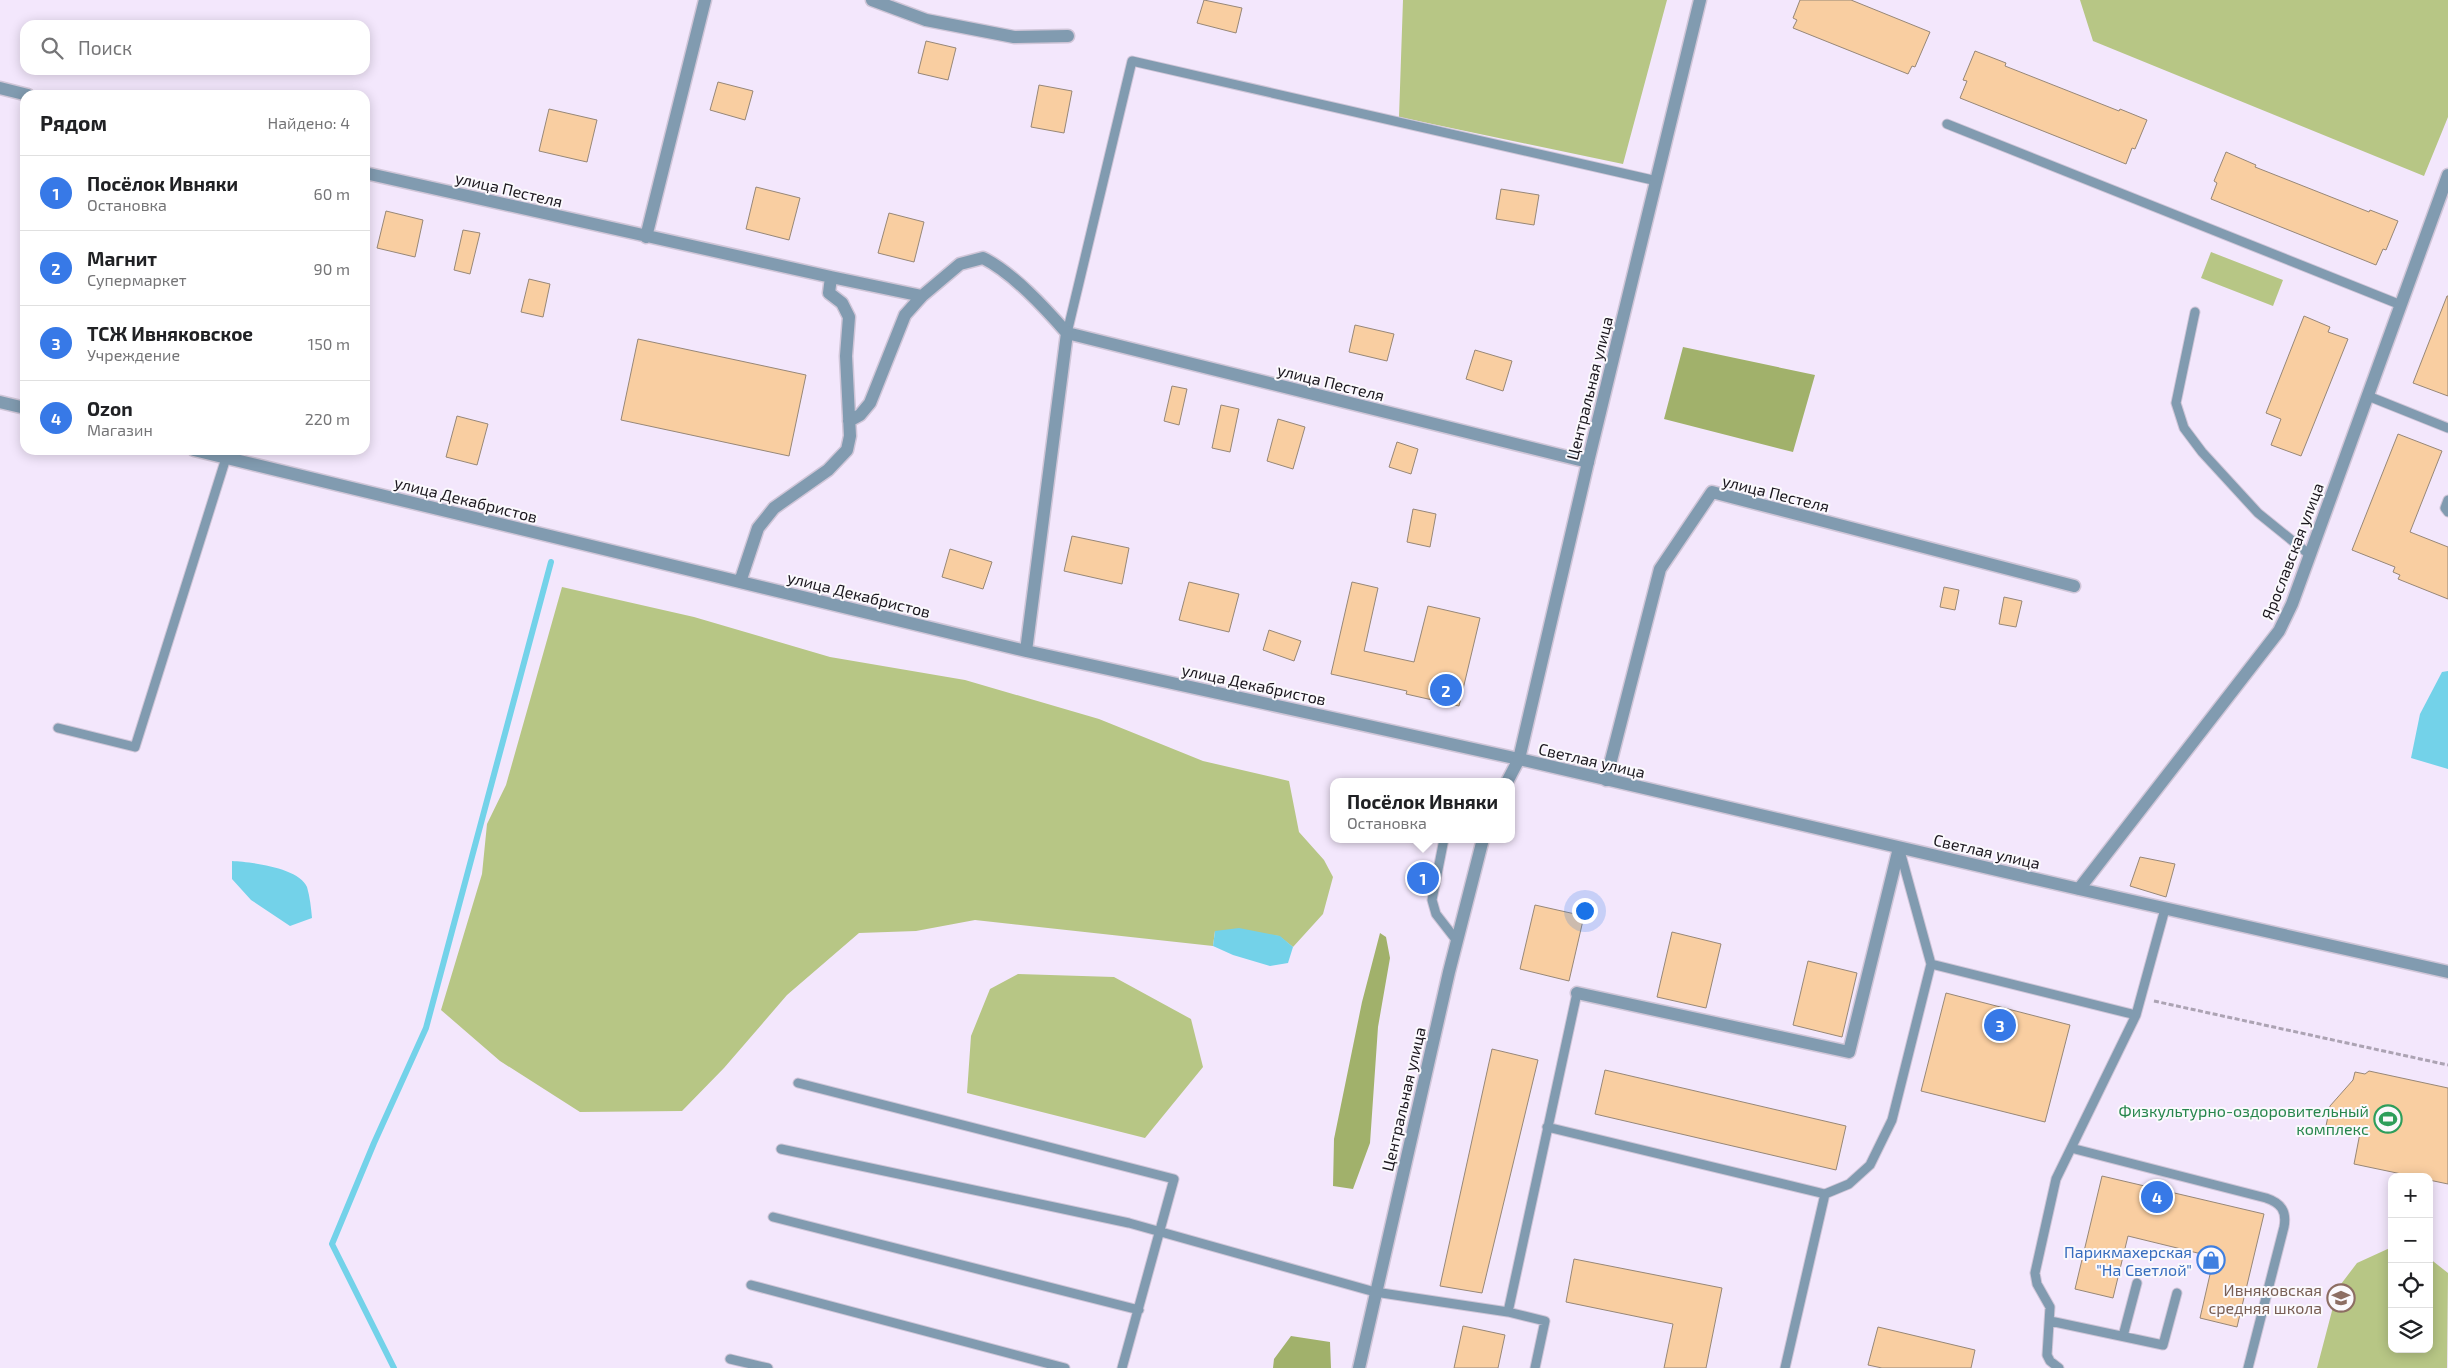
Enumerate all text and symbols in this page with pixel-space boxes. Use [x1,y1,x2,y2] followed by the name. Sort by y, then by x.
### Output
[20,20,370,75] search box
[38,34,66,62] icon: search
[78,36,132,59] text: Поиск
[40,110,107,135] text: Рядом
[267,113,350,132] text: Найдено: 4
[453,167,564,212] street label: улица Пестеля
[87,172,238,195] text: Посёлок Ивняки
[53,184,59,203] text: 1
[314,184,350,203] text: 60 m
[87,195,167,214] text: Остановка
[87,247,157,270] text: Магнит
[51,259,61,278] text: 2
[314,259,350,278] text: 90 m
[87,270,186,289] text: Супермаркет
[1562,314,1617,462] street label: Центральная улица
[87,322,253,345] text: ТСЖ Ивняковское
[51,334,61,353] text: 3
[308,334,350,353] text: 150 m
[87,345,180,364] text: Учреждение
[1275,360,1386,405] street label: улица Пестеля
[87,397,133,420] text: Ozon
[51,409,61,428] text: 4
[305,409,350,428] text: 220 m
[87,420,153,439] text: Магазин
[1720,471,1831,516] street label: улица Пестеля
[392,472,540,527] street label: улица Декабристов
[2257,480,2328,622] street label: Ярославская улица
[785,567,933,622] street label: улица Декабристов
[1180,659,1328,710] street label: улица Декабристов
[1430,671,1462,709] pin: 2
[1537,738,1647,782] street label: Светлая улица
[1330,778,1515,843] popup
[1347,790,1498,813] text: Посёлок Ивняки
[1347,813,1427,832] text: Остановка
[1932,829,2042,873] street label: Светлая улица
[1407,859,1439,897] pin: 1
[1572,898,1598,924] your location
[1984,1006,2016,1044] pin: 3
[1377,1025,1430,1173] street label: Центральная улица
[2119,1101,2369,1138] place label: Физкультурно-оздоровительный комплекс
[2373,1104,2403,1134] sports icon: Физкультурно-оздоровительный комплекс
[2388,1173,2433,1353] map controls
[2388,1173,2433,1218] button: +
[2141,1178,2173,1216] pin: 4
[2388,1218,2433,1263] button: −
[2064,1242,2192,1279] place label: Парикмахерская "На Светлой"
[2196,1245,2226,1275] shop icon: Парикмахерская "На Светлой"
[2388,1263,2433,1308] button: locate
[2208,1280,2322,1317] place label: Ивняковская средняя школа
[2326,1283,2356,1313] school or university icon: Ивняковская средняя школа
[2388,1308,2433,1353] button: layers

